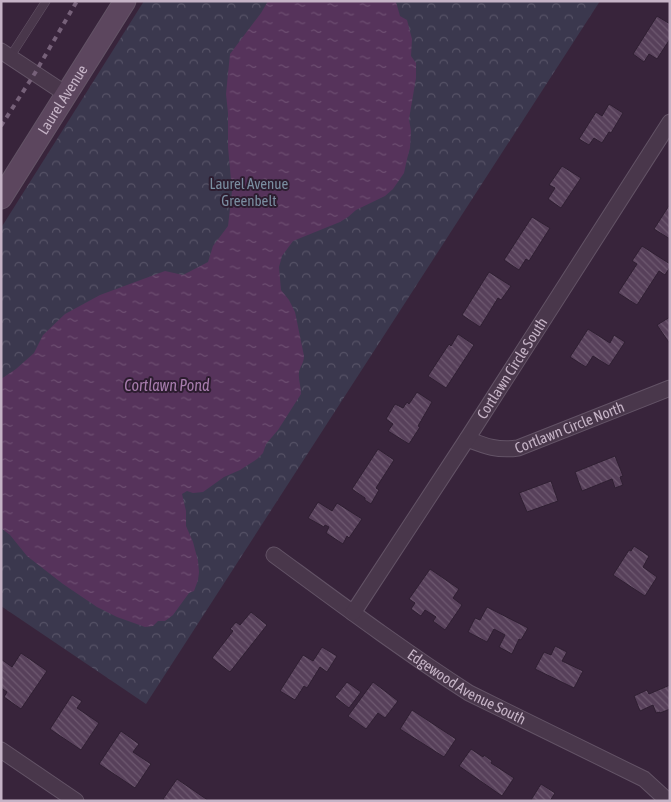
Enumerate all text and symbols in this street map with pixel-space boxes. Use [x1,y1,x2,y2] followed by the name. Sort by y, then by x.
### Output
[34,61,91,137] street label: Laurel Avenue
[210,175,289,209] park label: Laurel Avenue Greenbelt
[473,314,551,422] street label: Cortlawn Circle South
[124,376,210,394] water label: Cortlawn Pond
[512,398,627,456] street label: Cortlawn Circle North
[405,645,529,728] street label: Edgewood Avenue South

